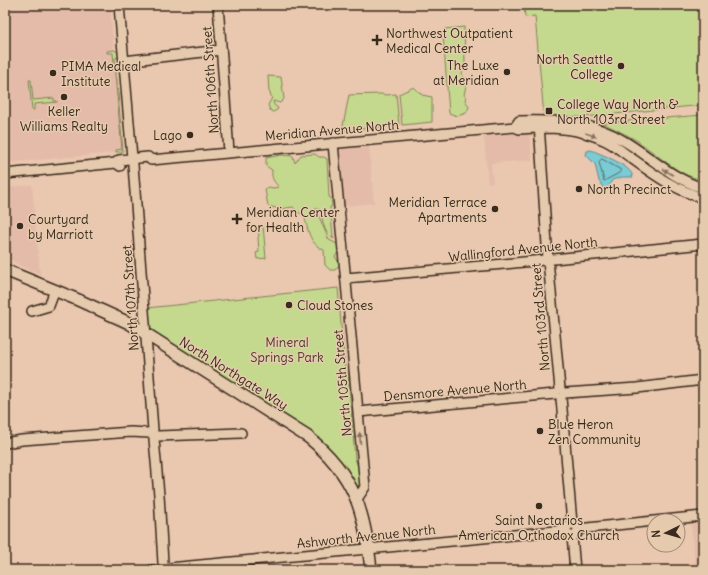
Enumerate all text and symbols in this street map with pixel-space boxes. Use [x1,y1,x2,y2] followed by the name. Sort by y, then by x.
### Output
[198,25,223,134] street label: North 106th Street
[386,25,513,57] place label: Northwest Outpatient Medical Center
[371,34,383,46] marker: Northwest Outpatient Medical Center
[536,51,613,83] place label: North Seattle College
[433,57,499,89] place label: The Luxe at Meridian
[61,58,141,90] place label: PIMA Medical Institute
[616,61,626,71] marker: North Seattle College
[502,67,512,77] marker: The Luxe at Meridian
[48,68,58,78] marker: PIMA Medical Institute
[59,92,69,102] marker: Keller Williams Realty
[557,96,679,128] place label: College Way North & North 103rd Street
[20,103,108,135] place label: Keller Williams Realty
[544,106,554,116] marker: College Way North & North 103rd Street
[264,116,400,145] street label: Meridian Avenue North
[153,127,182,144] place label: Lago
[185,130,195,140] marker: Lago
[586,132,598,138] one-way arrow
[662,168,674,175] one-way arrow
[587,181,672,198] place label: North Precinct
[574,184,584,194] marker: North Precinct
[389,194,487,226] place label: Meridian Terrace Apartments
[246,204,340,236] place label: Meridian Center for Health
[490,204,500,214] marker: Meridian Terrace Apartments
[28,211,94,243] place label: Courtyard by Marriott
[231,213,243,225] marker: Meridian Center for Health
[15,221,25,231] marker: Courtyard by Marriott
[448,233,599,266] street label: Wallingford Avenue North
[118,244,143,351] street label: North 107th Street
[527,262,554,372] street label: North 103rd Street
[297,297,373,314] place label: Cloud Stones
[284,300,294,310] marker: Cloud Stones
[329,328,356,437] street label: North 105th Street
[176,333,291,414] street label: North Northgate Way
[250,334,324,366] park label: Mineral Springs Park
[383,376,528,405] street label: Densmore Avenue North
[548,416,641,448] place label: Blue Heron Zen Community
[535,426,545,436] marker: Blue Heron Zen Community
[357,432,363,444] one-way arrow
[534,501,544,511] marker: Saint Nectarios American Orthodox Church
[458,512,620,544] place label: Saint Nectarios American Orthodox Church
[646,513,686,553] north arrow
[296,521,437,552] street label: Ashworth Avenue North
[649,529,663,538] text: N

